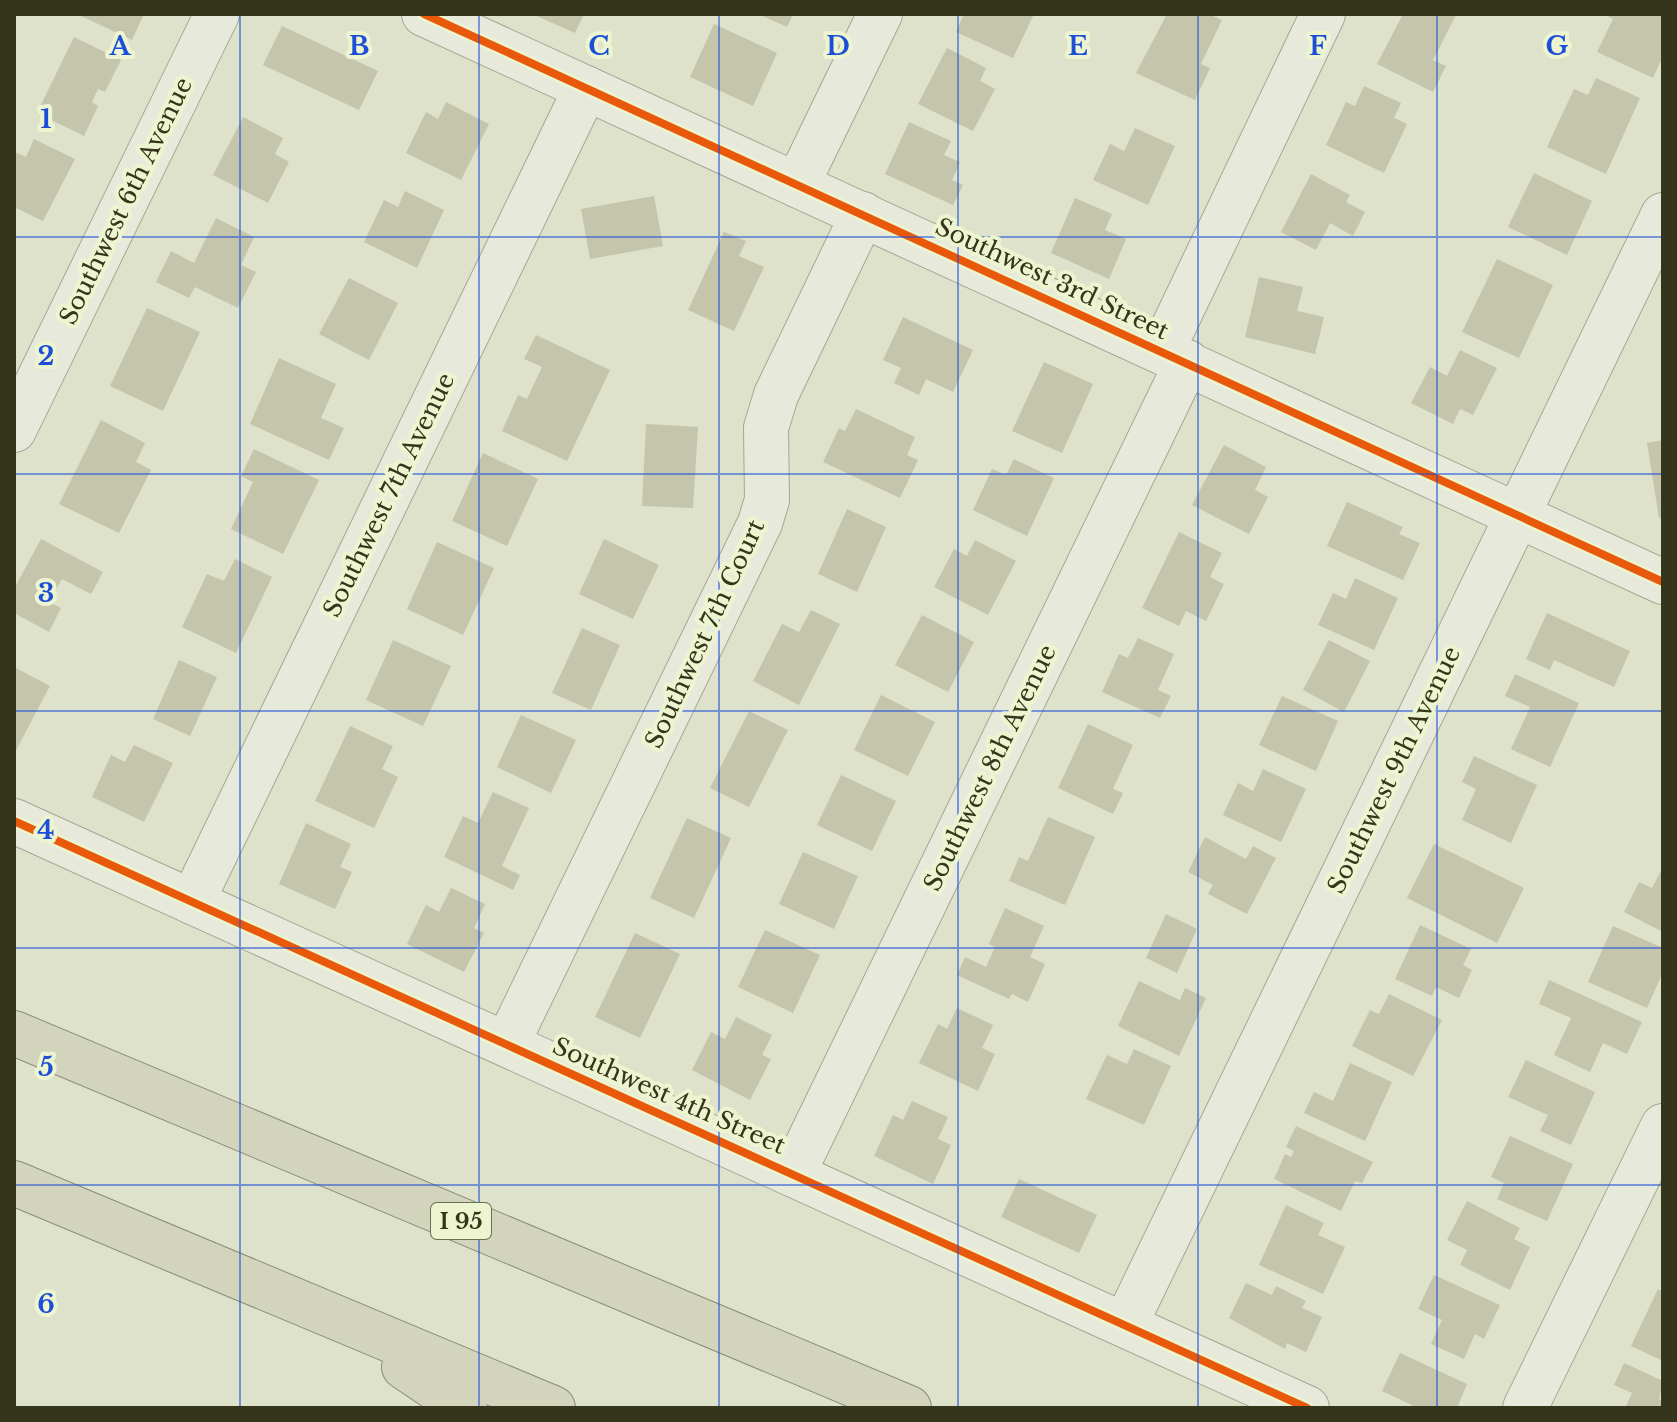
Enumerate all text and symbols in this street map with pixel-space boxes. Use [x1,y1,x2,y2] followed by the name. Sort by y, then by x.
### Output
[108,30,131,62] text: A
[349,30,369,62] text: B
[588,30,610,62] text: C
[826,30,850,62] text: D
[1068,30,1088,62] text: E
[1309,30,1327,62] text: F
[1546,30,1569,62] text: G
[53,72,198,329] street label: Southwest 6th Avenue
[40,103,52,135] text: 1
[931,212,1174,345] street label: Southwest 3rd Street
[38,340,54,372] text: 2
[317,368,460,622] street label: Southwest 7th Avenue
[639,515,770,753] street label: Southwest 7th Court
[38,577,54,609] text: 3
[917,640,1062,896] street label: Southwest 8th Avenue
[1321,641,1466,898] street label: Southwest 9th Avenue
[37,814,55,846] text: 4
[548,1031,790,1160] street label: Southwest 4th Street
[38,1051,54,1083] text: 5
[431,1203,491,1239] road number: I 95
[37,1288,55,1320] text: 6

